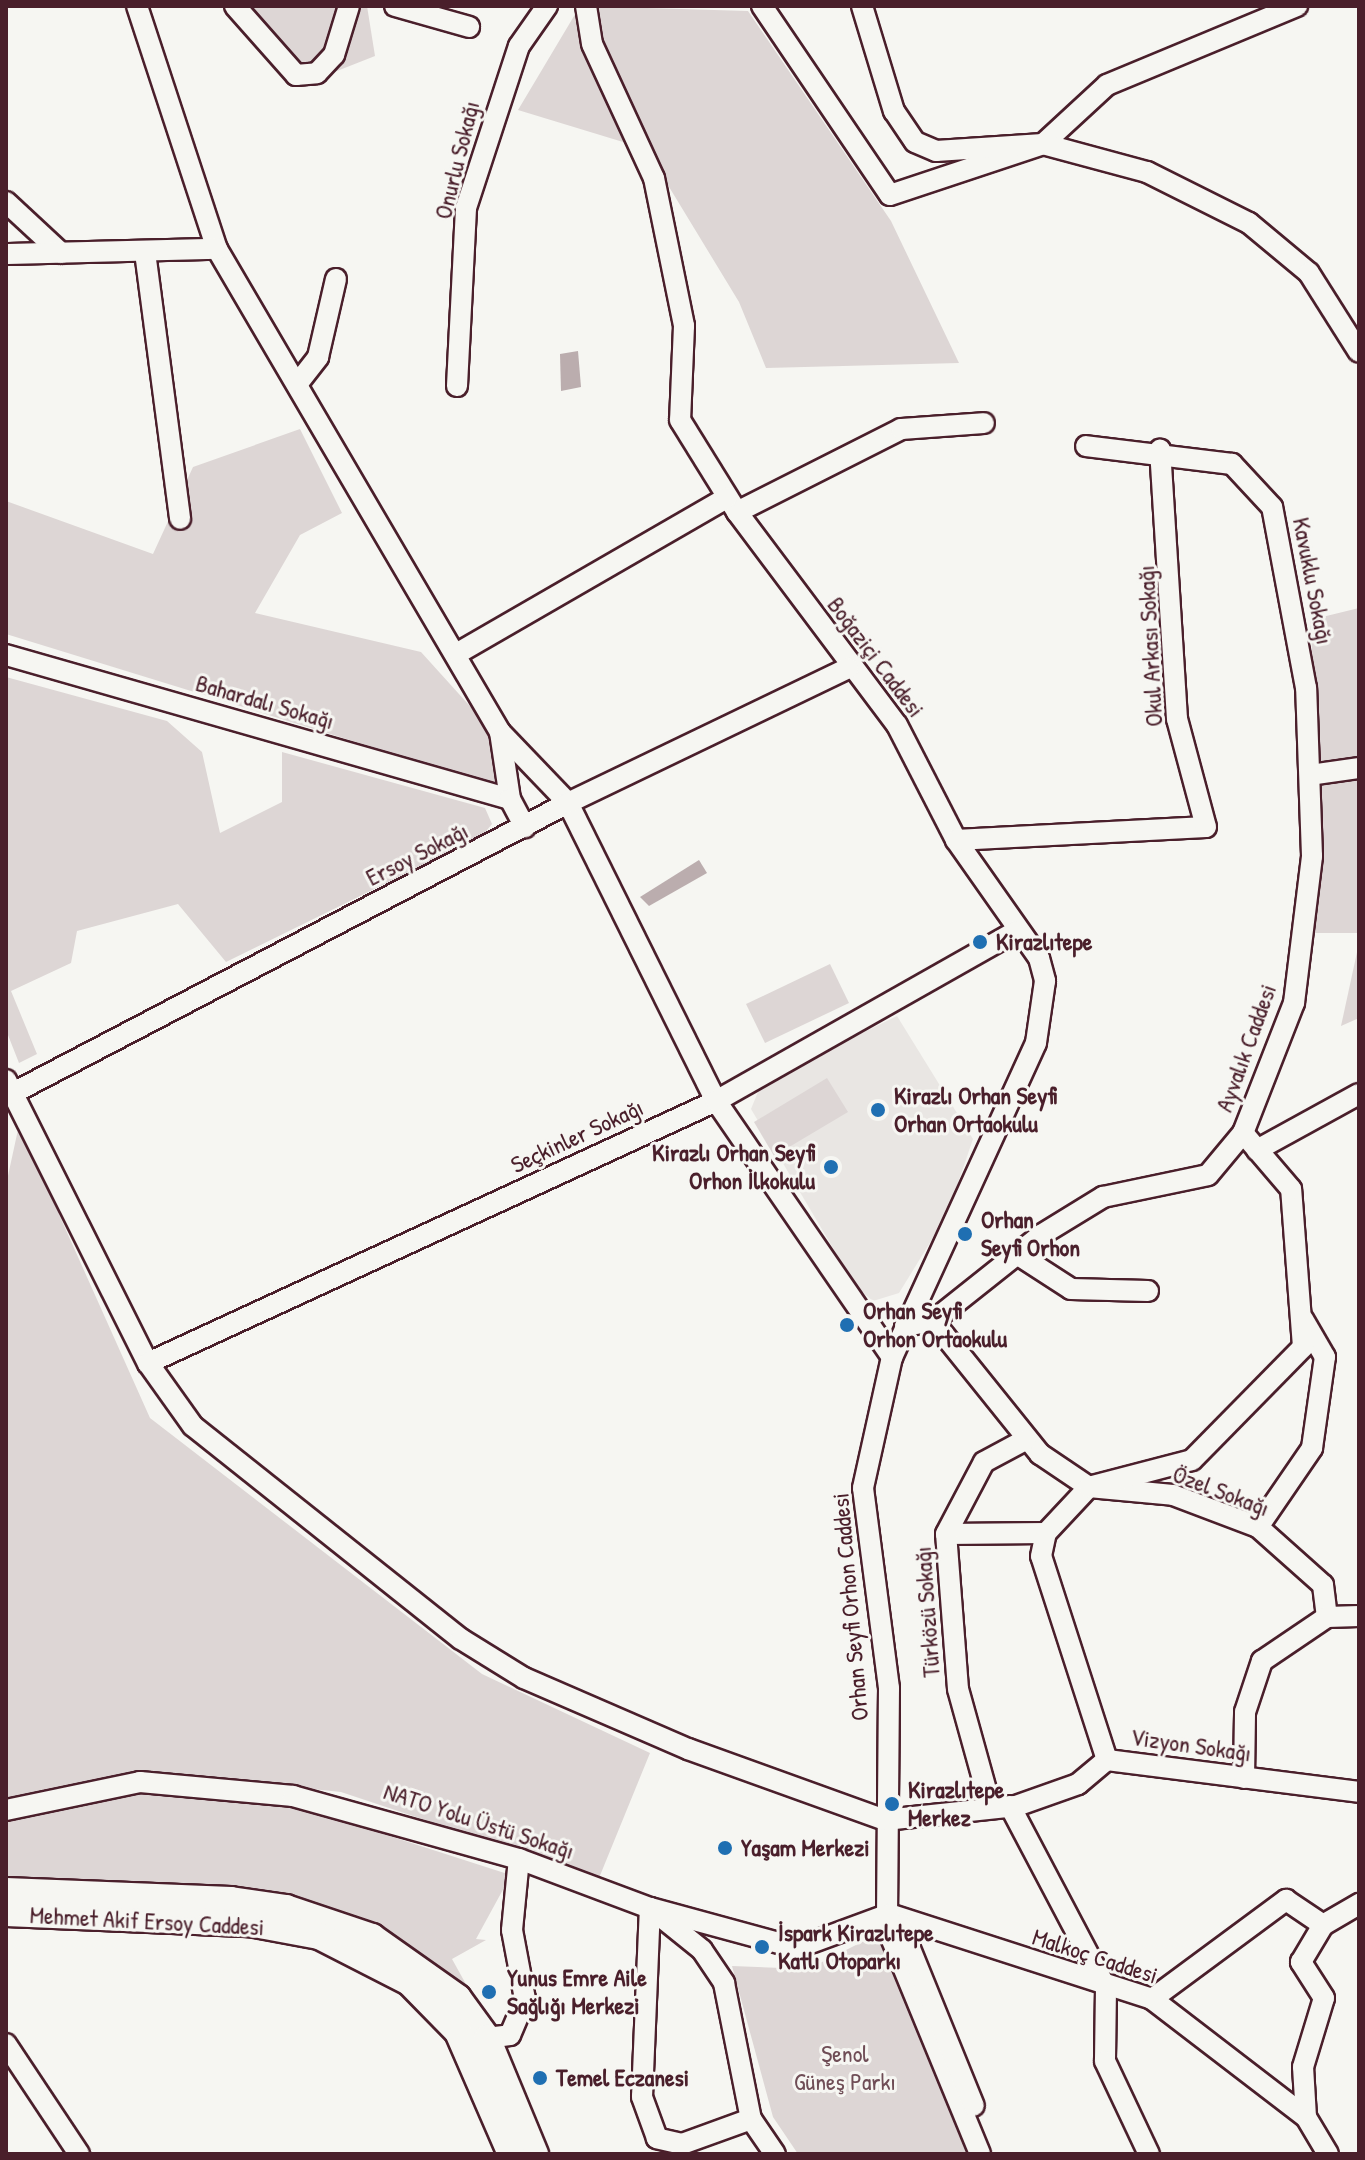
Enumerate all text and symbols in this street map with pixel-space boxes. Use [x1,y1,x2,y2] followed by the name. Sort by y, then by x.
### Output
[428,98,486,222] street label: Onurlu Sokağı
[1287,515,1339,647] street label: Kavuklu Sokağı
[1131,565,1169,727] street label: Okul Arkası Sokağı
[821,591,931,723] street label: Boğaziçi Caddesi
[193,669,337,735] street label: Bahardalı Sokağı
[361,816,473,892] street label: Ersoy Sokağı
[996,928,1092,956] place label: Kirazlıtepe
[971,933,989,951] marker: Kirazlıtepe
[1210,980,1282,1116] street label: Ayvalık Caddesi
[894,1082,1057,1138] place label: Kirazlı Orhan Seyfi Orhan Ortaokulu
[506,1093,648,1179] street label: Seçkinler Sokağı
[869,1101,887,1119] marker: Kirazlı Orhan Seyfi Orhan Ortaokulu
[652,1139,815,1195] place label: Kirazlı Orhan Seyfi Orhon İlkokulu
[822,1158,840,1176] marker: Kirazlı Orhan Seyfi Orhon İlkokulu
[981,1206,1080,1262] place label: Orhan Seyfi Orhon
[956,1225,974,1243] marker: Orhan Seyfi Orhon
[863,1297,1007,1353] place label: Orhan Seyfi Orhon Ortaokulu
[838,1316,856,1334] marker: Orhan Seyfi Orhon Ortaokulu
[1169,1459,1273,1523] street label: Özel Sokağı
[826,1492,874,1722] street label: Orhan Seyfi Orhon Caddesi
[908,1546,946,1678] street label: Türközü Sokağı
[1129,1722,1253,1768] street label: Vizyon Sokağı
[908,1776,1004,1832] place label: Kirazlıtepe Merkez
[380,1777,578,1865] street label: NATO Yolu Üstü Sokağı
[883,1795,901,1813] marker: Kirazlıtepe Merkez
[741,1834,870,1862] place label: Yaşam Merkezi
[716,1839,734,1857] marker: Yaşam Merkezi
[29,1900,265,1942] street label: Mehmet Akif Ersoy Caddesi
[778,1919,934,1975] place label: İspark Kirazlıtepe Katlı Otoparkı
[1029,1922,1161,1990] street label: Malkoç Caddesi
[753,1938,771,1956] marker: İspark Kirazlıtepe Katlı Otoparkı
[507,1964,647,2020] place label: Yunus Emre Aile Sağlığı Merkezi
[478,1981,500,2003] marker: Yunus Emre Aile Sağlığı Merkezi
[794,2040,896,2096] park label: Şenol Güneş Parkı
[556,2064,689,2092] place label: Temel Eczanesi
[531,2069,549,2087] marker: Temel Eczanesi

